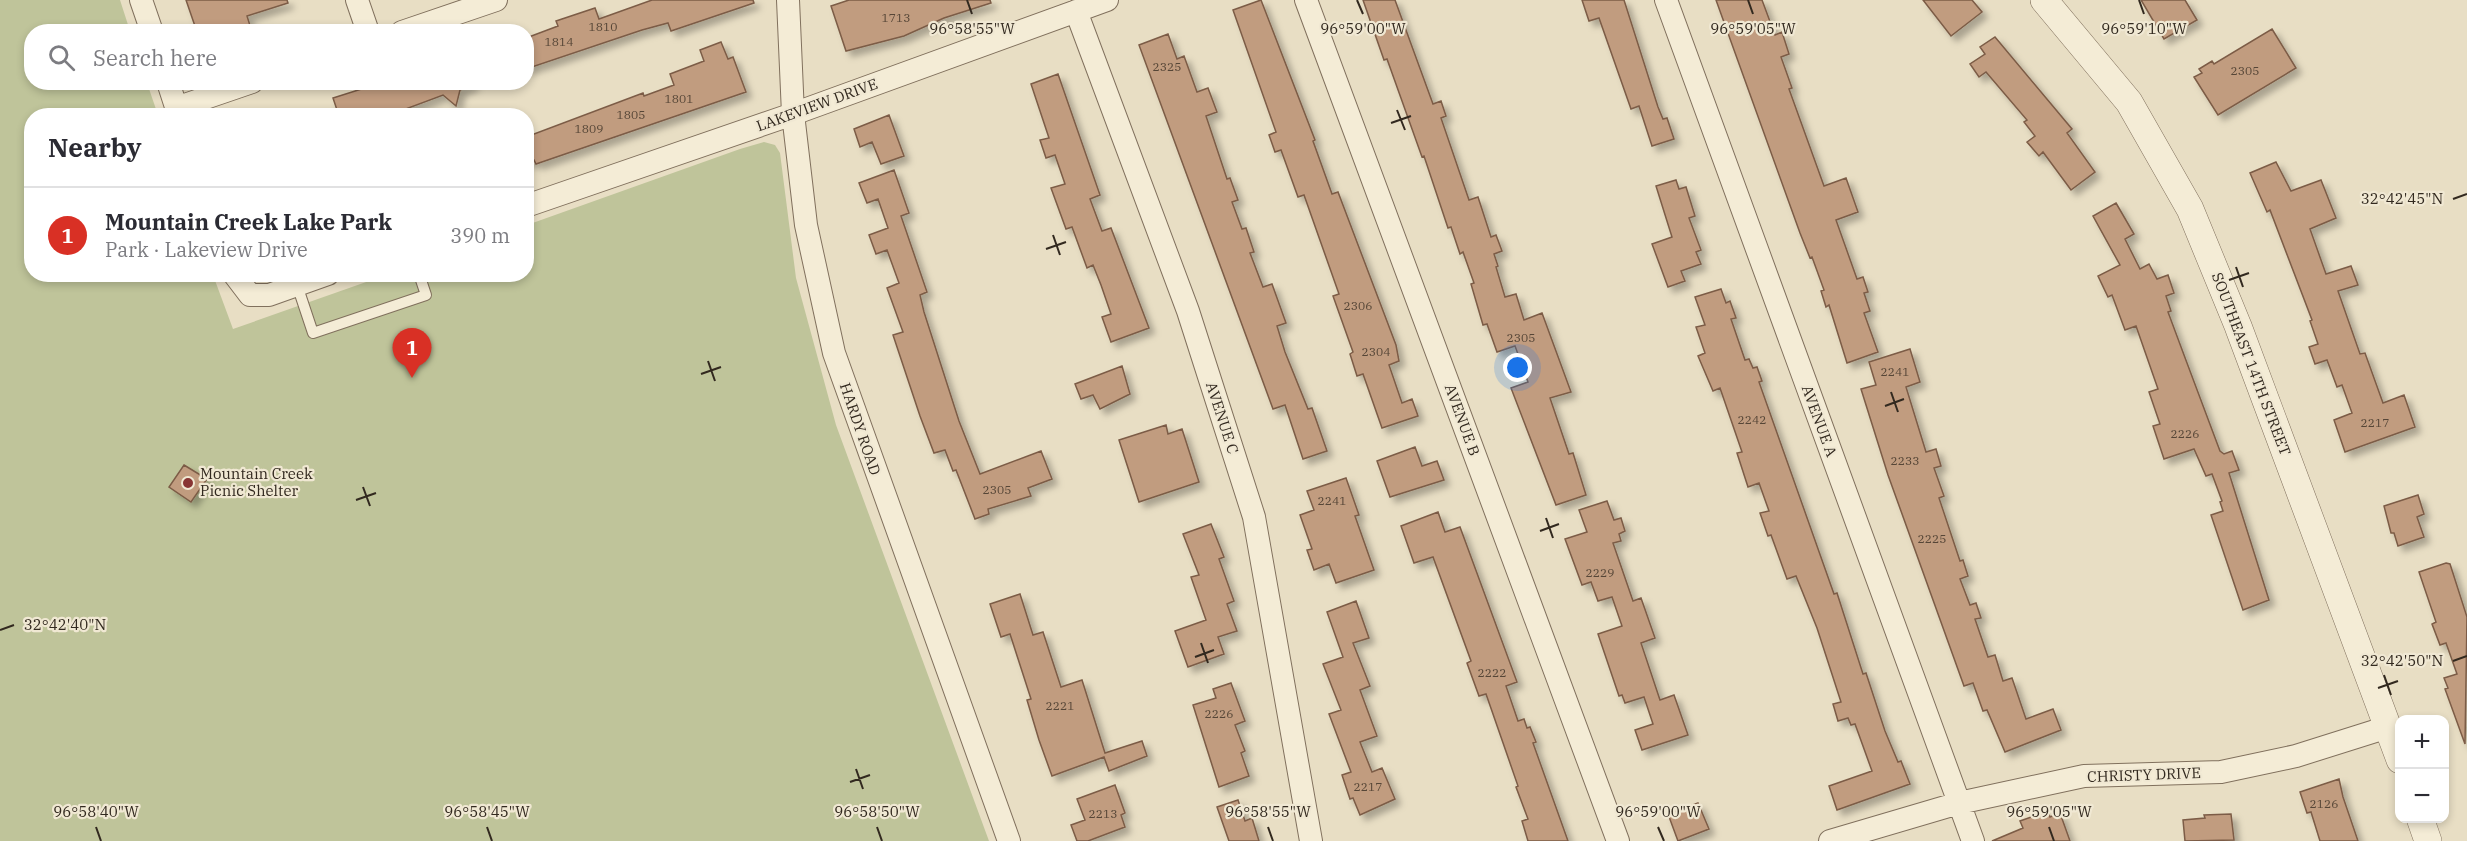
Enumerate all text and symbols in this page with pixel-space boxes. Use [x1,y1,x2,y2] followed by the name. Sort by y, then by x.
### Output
[882,10,910,25] house number: 1713
[589,19,617,34] house number: 1810
[929,19,1015,38] text: 96°58'55"W
[1320,19,1406,38] text: 96°59'00"W
[1710,19,1796,38] text: 96°59'05"W
[2101,19,2187,38] text: 96°59'10"W
[24,24,534,90] search box
[545,34,573,49] house number: 1814
[45,41,78,74] icon: search
[93,43,217,72] text: Search here
[1153,59,1181,74] house number: 2325
[2231,63,2259,78] house number: 2305
[754,74,880,135] street label: LAKEVIEW DRIVE
[665,91,693,106] house number: 1801
[617,107,645,122] house number: 1805
[575,121,603,136] house number: 1809
[48,130,142,164] text: Nearby
[2361,189,2443,208] text: 32°42'45"N
[105,207,392,236] text: Mountain Creek Lake Park
[62,222,74,249] text: 1
[450,222,510,249] text: 390 m
[105,236,308,263] text: Park · Lakeview Drive
[2208,270,2295,458] street label: SOUTHEAST 14TH STREET
[1344,298,1372,313] house number: 2306
[392,328,432,378] pin: 1
[1507,330,1535,345] house number: 2305
[1362,344,1390,359] house number: 2304
[1503,353,1532,382] your location
[1881,364,1909,379] house number: 2241
[1202,379,1243,456] street label: AVENUE C
[836,380,885,478] street label: HARDY ROAD
[1441,381,1484,458] street label: AVENUE B
[1798,382,1841,460] street label: AVENUE A
[1738,412,1766,427] house number: 2242
[2361,415,2389,430] house number: 2217
[2171,426,2199,441] house number: 2226
[1891,453,1919,468] house number: 2233
[200,464,313,500] place label: Mountain Creek Picnic Shelter
[181,476,195,490] marker: Mountain Creek Picnic Shelter
[983,482,1011,497] house number: 2305
[1318,493,1346,508] house number: 2241
[1918,531,1946,546] house number: 2225
[1586,565,1614,580] house number: 2229
[24,615,106,634] text: 32°42'40"N
[2361,651,2443,670] text: 32°42'50"N
[1478,665,1506,680] house number: 2222
[1046,698,1074,713] house number: 2221
[1205,706,1233,721] house number: 2226
[2395,715,2449,823] map controls
[2395,715,2449,769] button: +
[2087,763,2201,786] street label: CHRISTY DRIVE
[2395,769,2449,823] button: −
[1354,779,1382,794] house number: 2217
[2310,796,2338,811] house number: 2126
[53,802,139,821] text: 96°58'40"W
[444,802,530,821] text: 96°58'45"W
[834,802,920,821] text: 96°58'50"W
[1225,802,1311,821] text: 96°58'55"W
[1615,802,1701,821] text: 96°59'00"W
[2006,802,2092,821] text: 96°59'05"W
[1089,806,1117,821] house number: 2213

